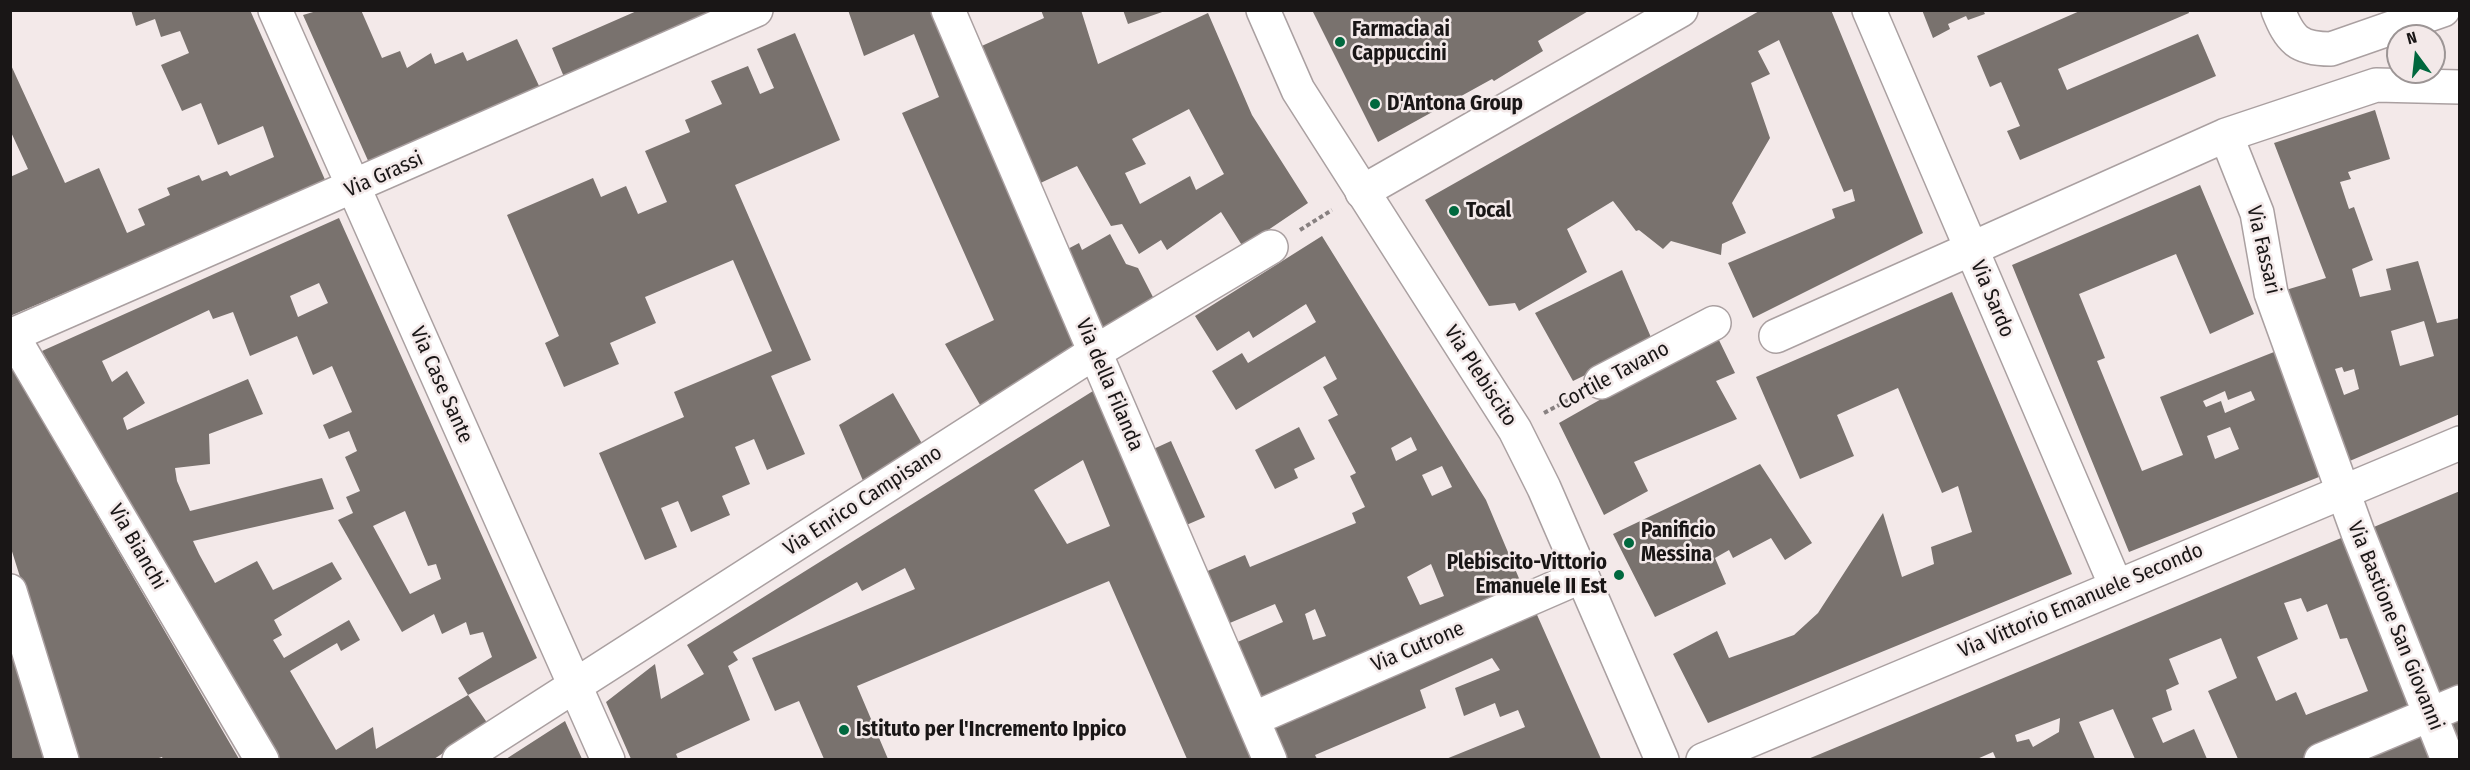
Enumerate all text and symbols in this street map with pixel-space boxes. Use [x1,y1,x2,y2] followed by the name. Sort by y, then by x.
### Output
[1352,17,1450,67] place label: Farmacia ai Cappuccini
[2386,24,2446,84] north arrow
[2405,28,2419,48] text: N
[1333,35,1347,49] marker: Farmacia ai Cappuccini
[1387,91,1523,117] place label: D'Antona Group
[1368,97,1382,111] marker: D'Antona Group
[341,147,427,203] street label: Via Grassi
[1466,198,1511,224] place label: Tocal
[2241,203,2285,297] street label: Via Fassari
[1447,204,1461,218] marker: Tocal
[1965,257,2019,341] street label: Via Sardo
[1070,315,1148,455] street label: Via della Filanda
[1438,321,1522,431] street label: Via Plebiscito
[404,323,478,447] street label: Via Case Sante
[1554,336,1674,416] street label: Cortile Tavano
[779,440,947,562] street label: Via Enrico Campisano
[102,500,172,594] street label: Via Bianchi
[1641,518,1716,568] place label: Panificio Messina
[2342,518,2448,734] street label: Via Bastione San Giovanni
[1622,536,1636,550] marker: Panificio Messina
[1955,538,2207,664] street label: Via Vittorio Emanuele Secondo
[1447,550,1607,600] place label: Plebiscito-Vittorio Emanuele II Est
[1612,568,1626,582] marker: Plebiscito-Vittorio Emanuele II Est
[1368,616,1468,678] street label: Via Cutrone
[856,717,1126,743] place label: Istituto per l'Incremento Ippico
[837,723,851,737] marker: Istituto per l'Incremento Ippico

